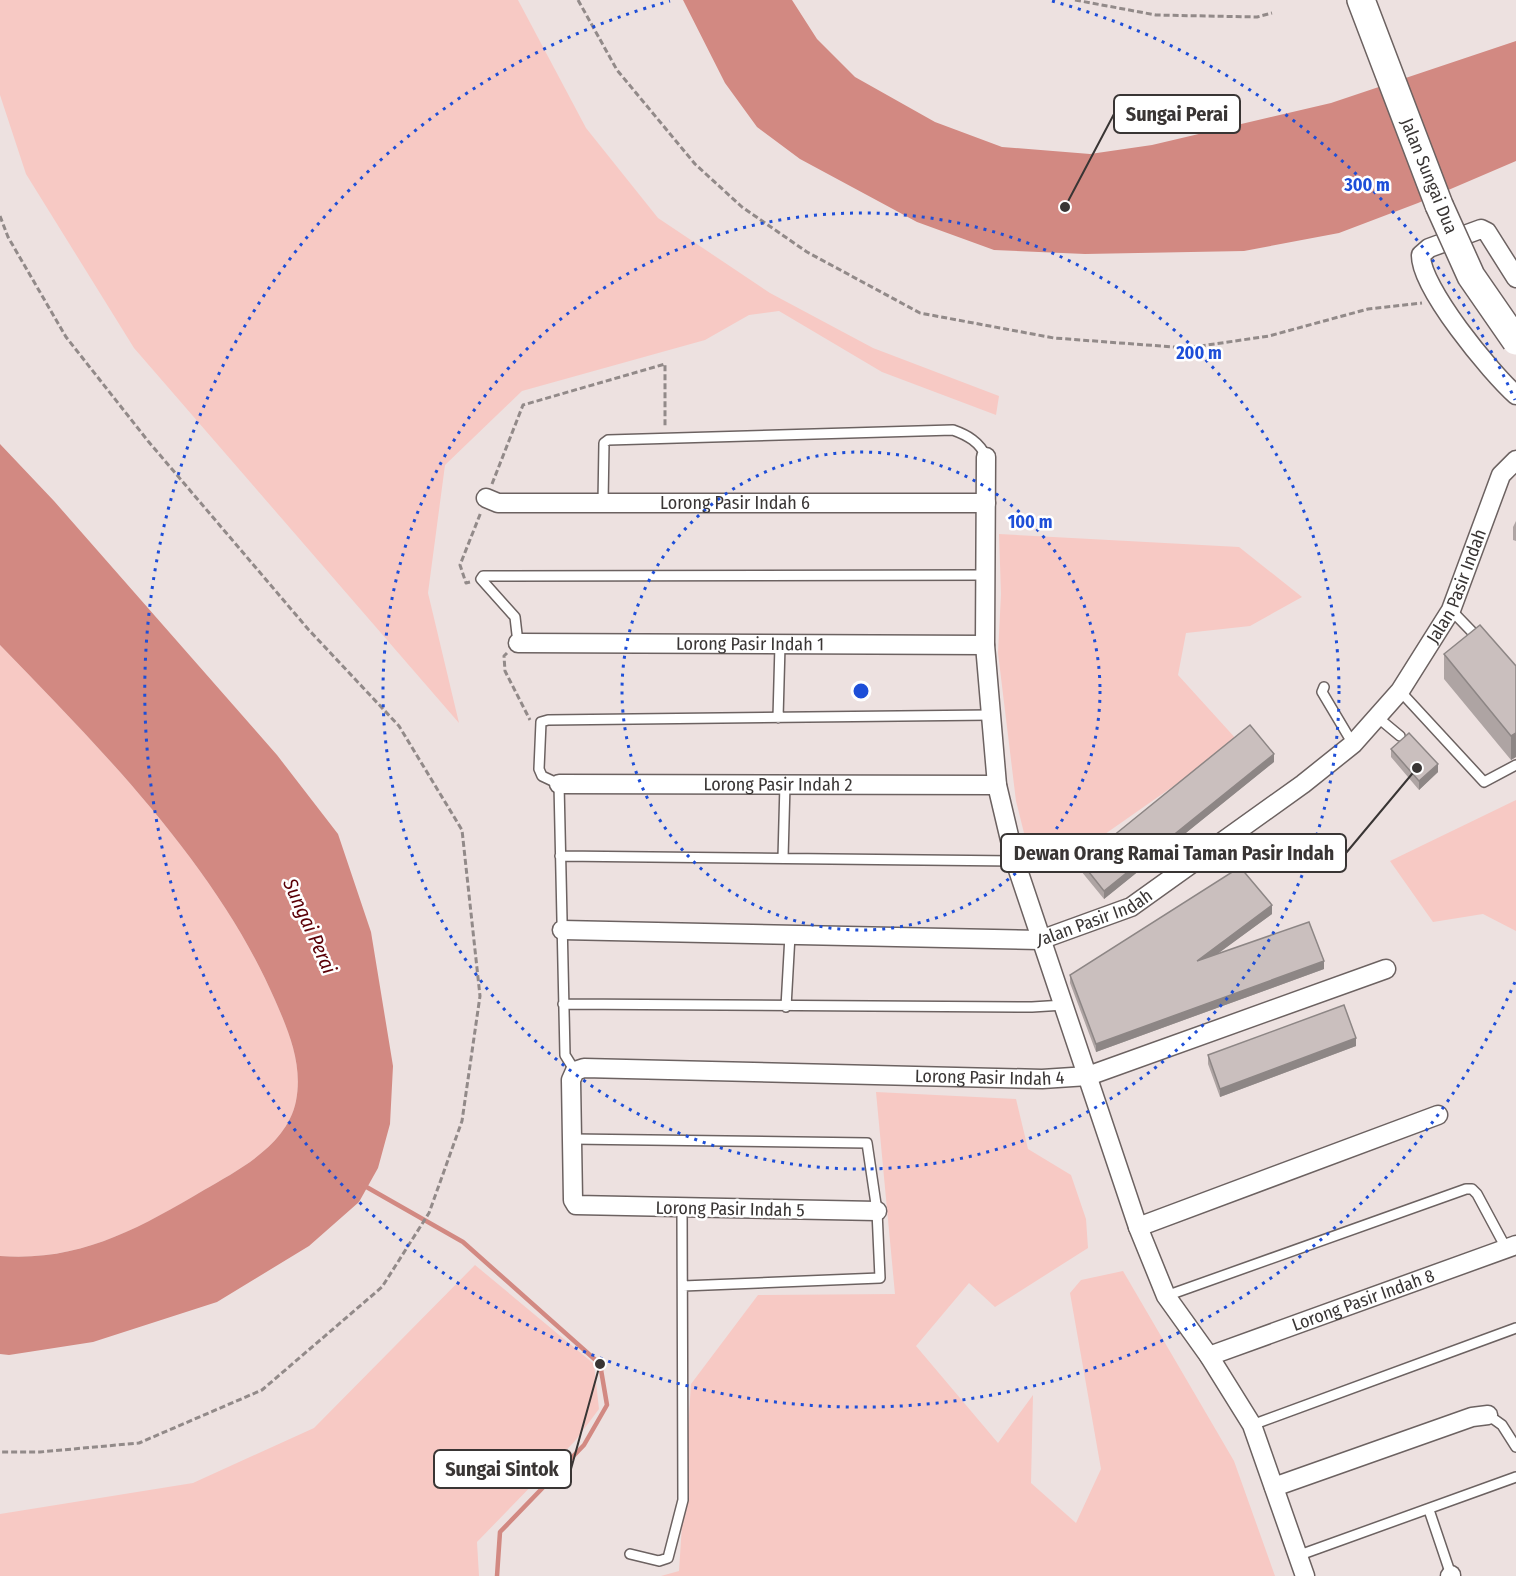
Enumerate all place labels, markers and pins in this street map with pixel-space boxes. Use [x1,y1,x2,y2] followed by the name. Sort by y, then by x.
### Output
[1114,95,1240,133] callout: Sungai Perai
[851,681,871,701] centre of rings
[1001,834,1346,872] callout: Dewan Orang Ramai Taman Pasir Indah
[434,1450,571,1488] callout: Sungai Sintok

